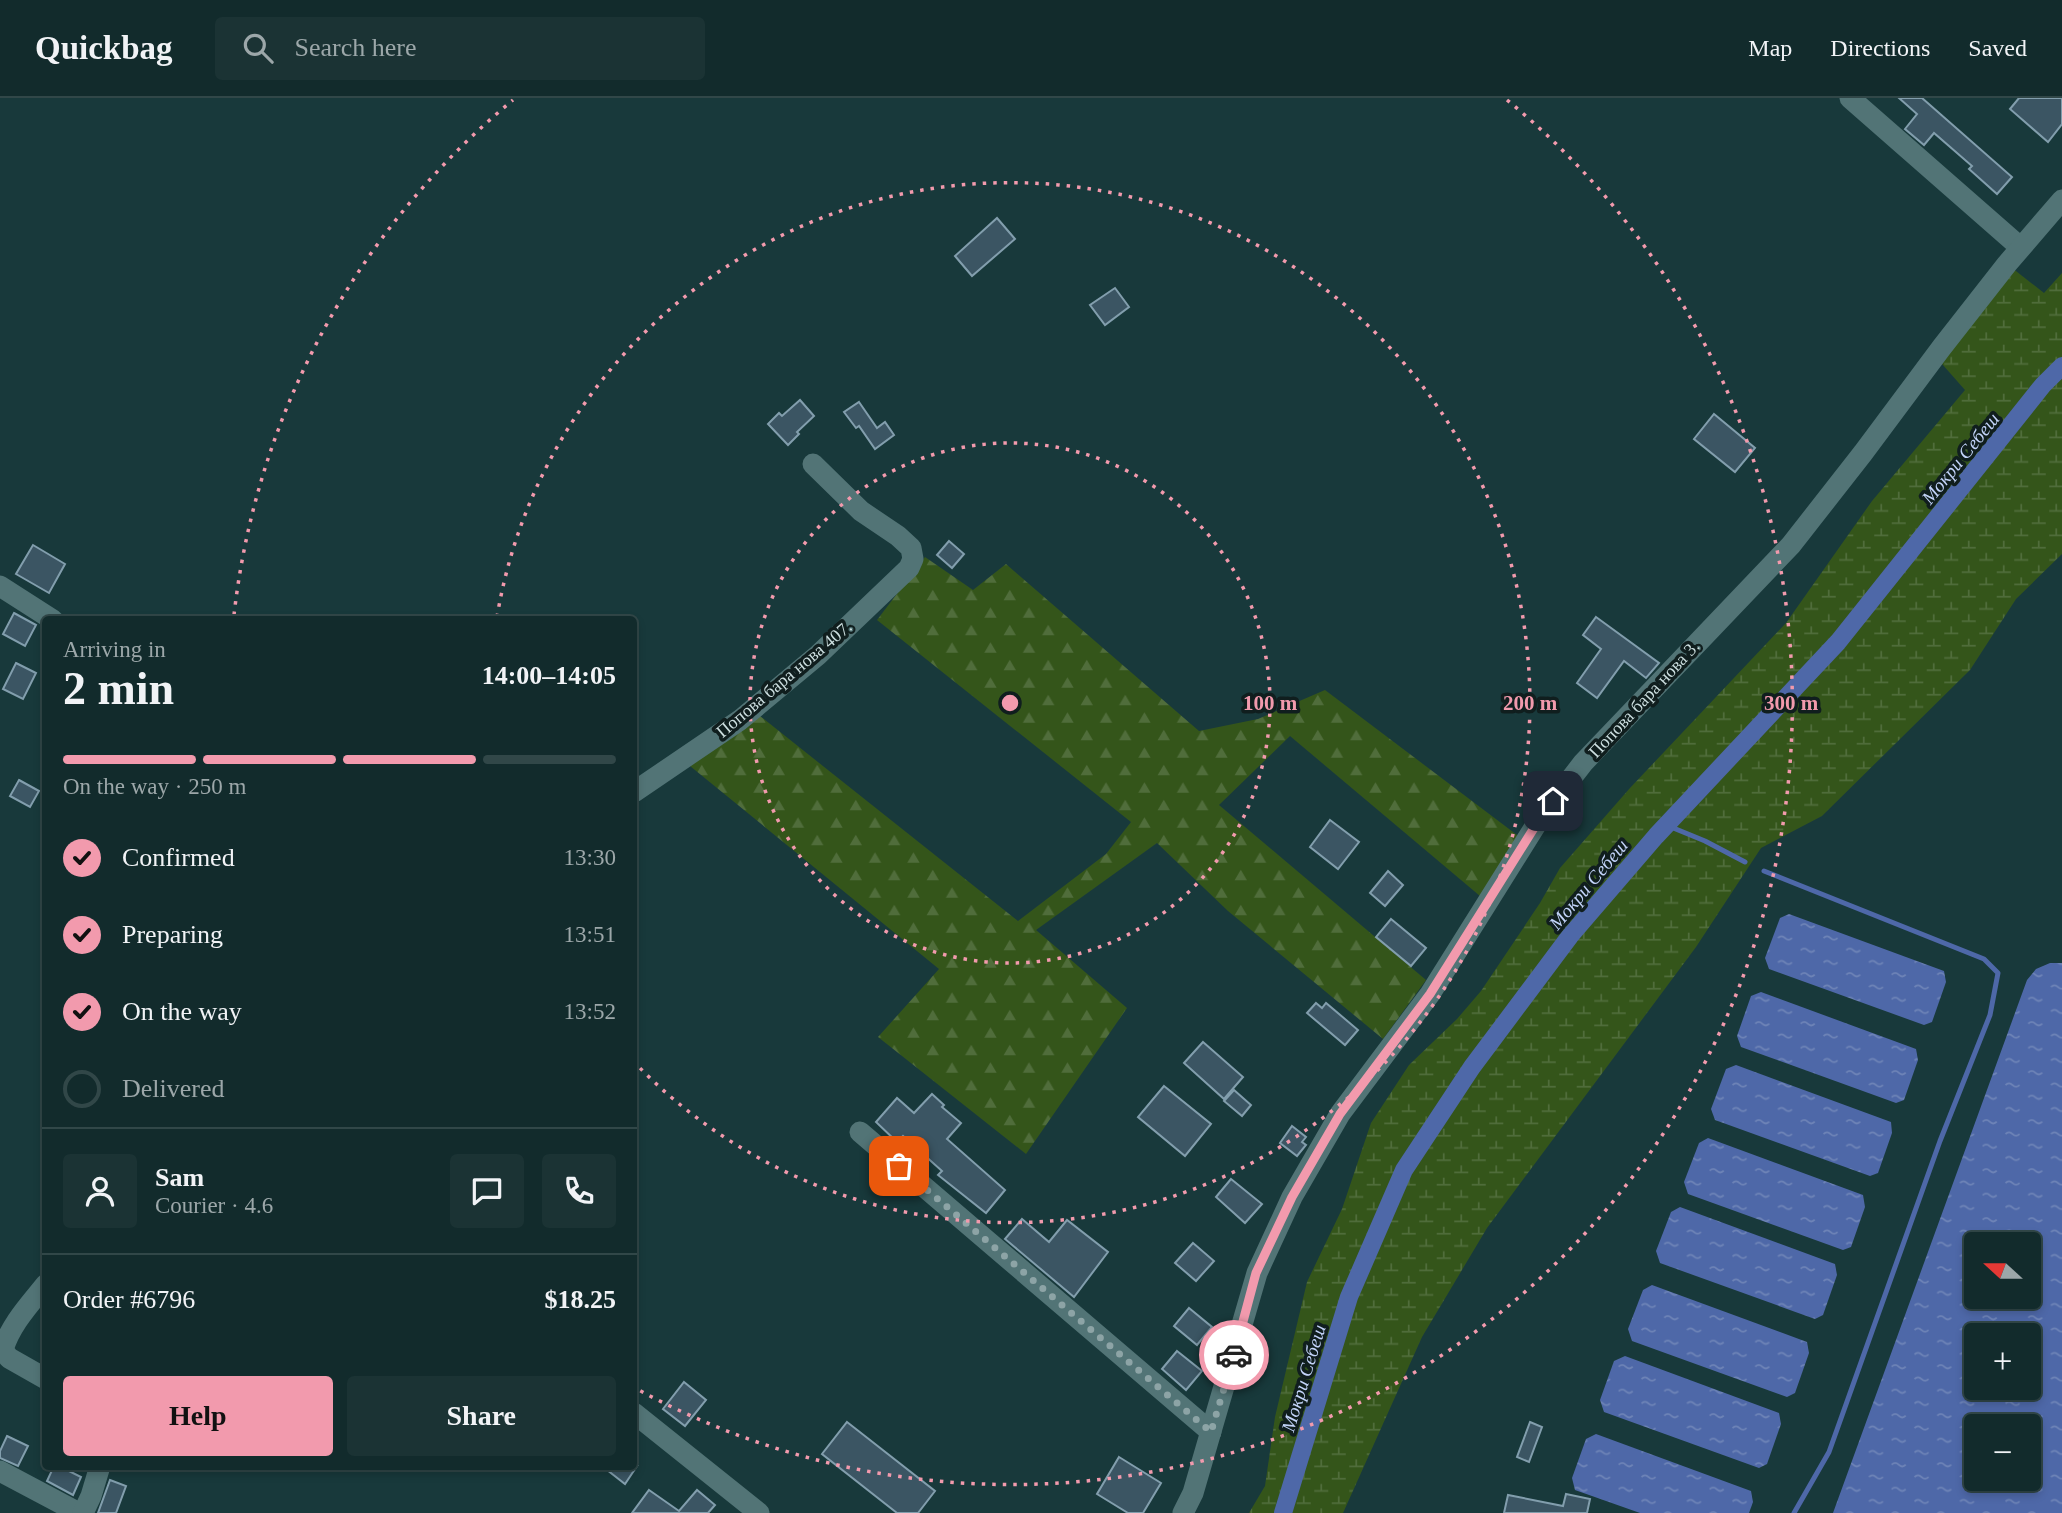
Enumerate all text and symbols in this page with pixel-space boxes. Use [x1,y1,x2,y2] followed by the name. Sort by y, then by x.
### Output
[215,17,705,80] search box
[239,29,277,67] icon: search
[35,30,173,66] text: Quickbag
[295,33,417,62] text: Search here
[1748,35,1792,61] text: Map
[1830,35,1930,61] text: Directions
[1968,35,2027,61] text: Saved
[1917,409,2003,509] water label: Мокри Себеш
[712,616,856,742] street label: Попова бара нова 407.
[1585,636,1703,762] street label: Попова бара нова 3.
[63,637,166,662] text: Arriving in
[482,661,616,690] text: 14:00–14:05
[63,663,174,714] text: 2 min
[998,691,1022,715] centre of rings
[1243,691,1298,715] text: 100 m
[1503,691,1558,715] text: 200 m
[1764,691,1819,715] text: 300 m
[1523,771,1583,831] pin
[63,774,246,799] text: On the way · 250 m
[1534,782,1572,820] icon: home
[1544,835,1632,934] water label: Мокри Себеш
[63,839,101,877] icon: check
[122,843,235,872] text: Confirmed
[564,845,616,870] text: 13:30
[63,916,101,954] icon: check
[122,920,223,949] text: Preparing
[564,922,616,947] text: 13:51
[63,993,101,1031] icon: check
[122,997,242,1026] text: On the way
[564,999,616,1024] text: 13:52
[122,1074,225,1103] text: Delivered
[869,1136,929,1196] pin
[880,1147,918,1185] icon: bag
[63,1154,137,1228] button: person
[450,1154,524,1228] button: chat
[542,1154,616,1228] button: phone
[155,1163,204,1192] text: Sam
[155,1193,273,1218] text: Courier · 4.6
[1964,1232,2040,1309] north arrow
[1964,1232,2041,1491] map controls
[63,1285,195,1314] text: Order #6796
[545,1285,616,1314] text: $18.25
[1199,1320,1269,1390] courier
[1277,1322,1330,1435] water label: Мокри Себеш
[1964,1323,2041,1400] button: +
[1215,1336,1253,1374] icon: car
[63,1376,333,1456] button: Help
[347,1376,616,1456] button: Share
[1964,1414,2041,1491] button: −

